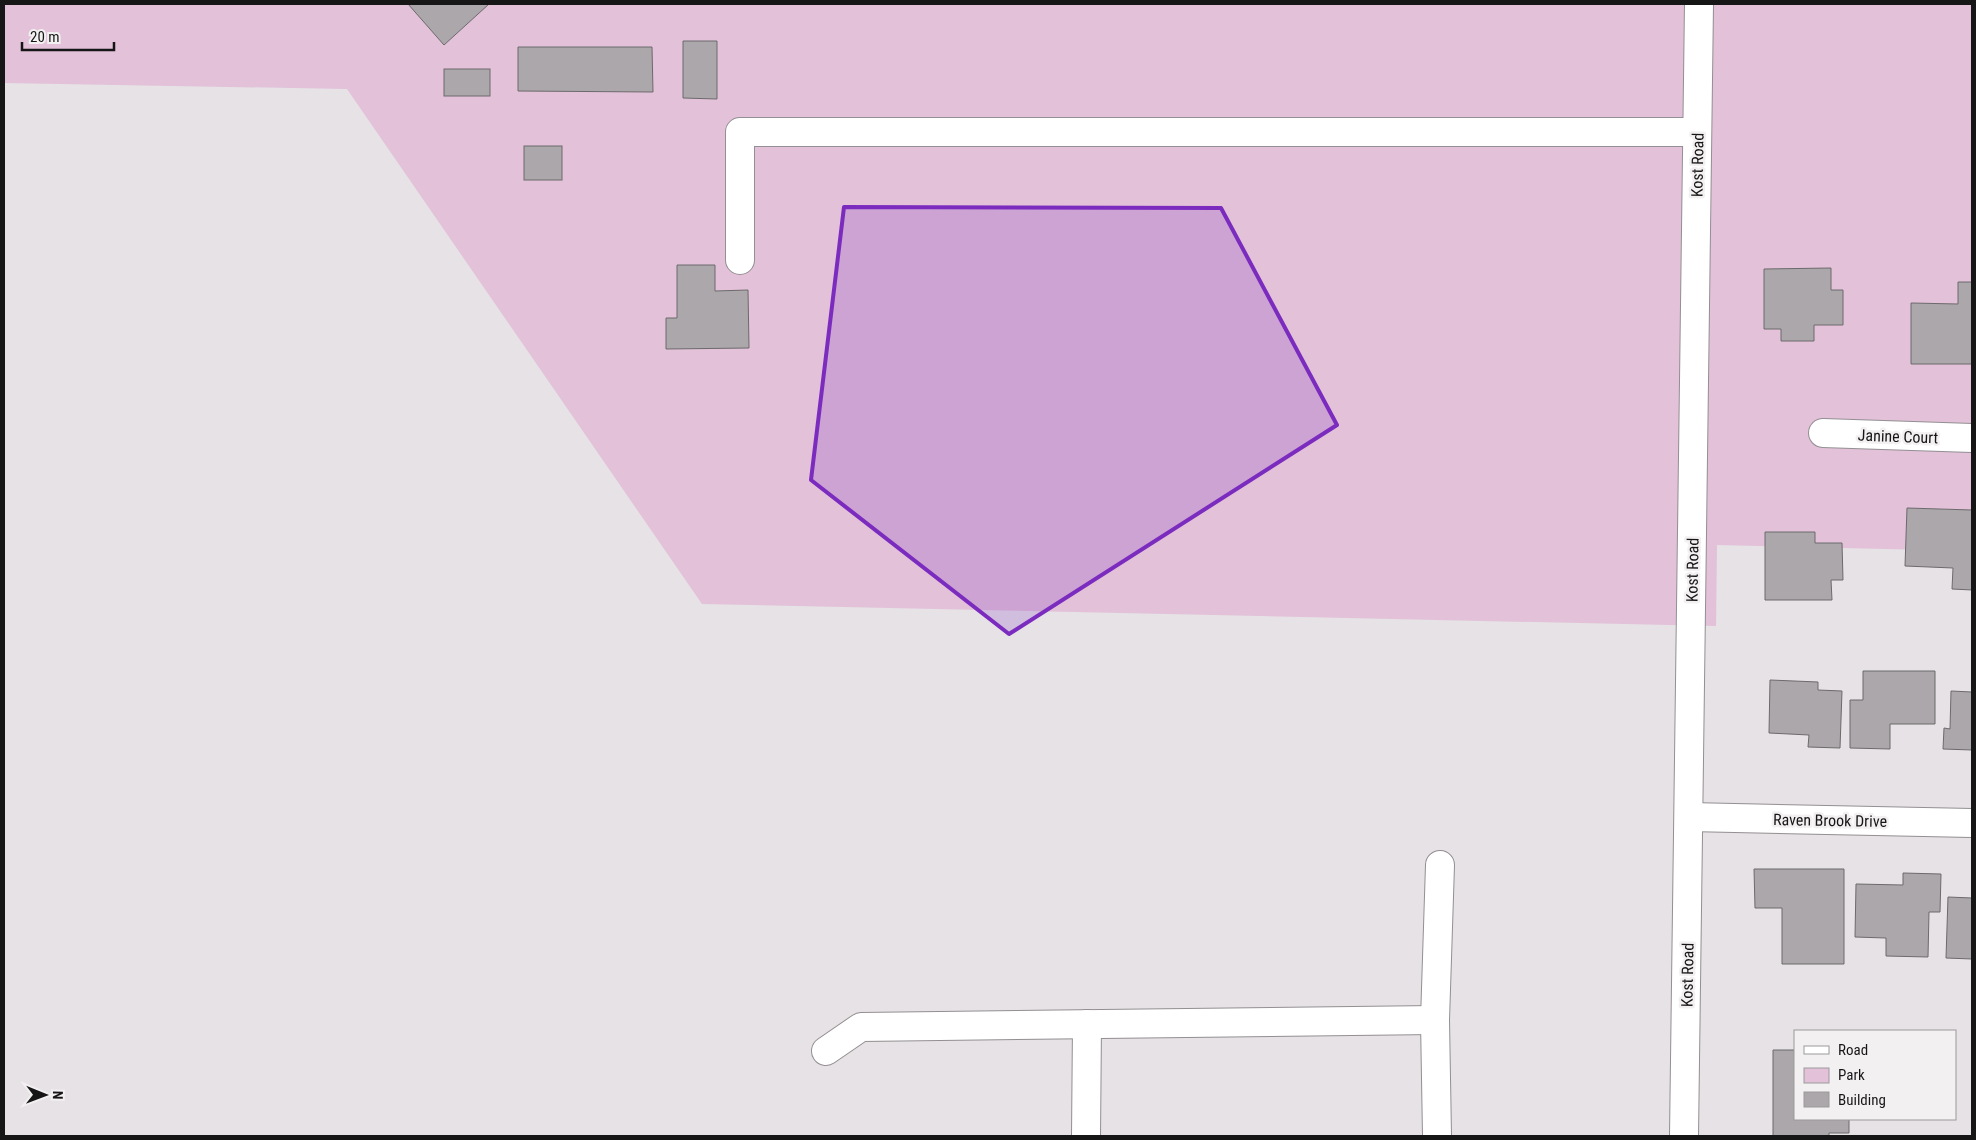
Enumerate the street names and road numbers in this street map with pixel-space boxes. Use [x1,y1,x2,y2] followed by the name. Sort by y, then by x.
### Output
[1687,133,1708,197] street label: Kost Road
[1857,426,1939,447] street label: Janine Court
[1682,538,1703,602] street label: Kost Road
[1773,810,1887,831] street label: Raven Brook Drive
[1677,943,1698,1007] street label: Kost Road

